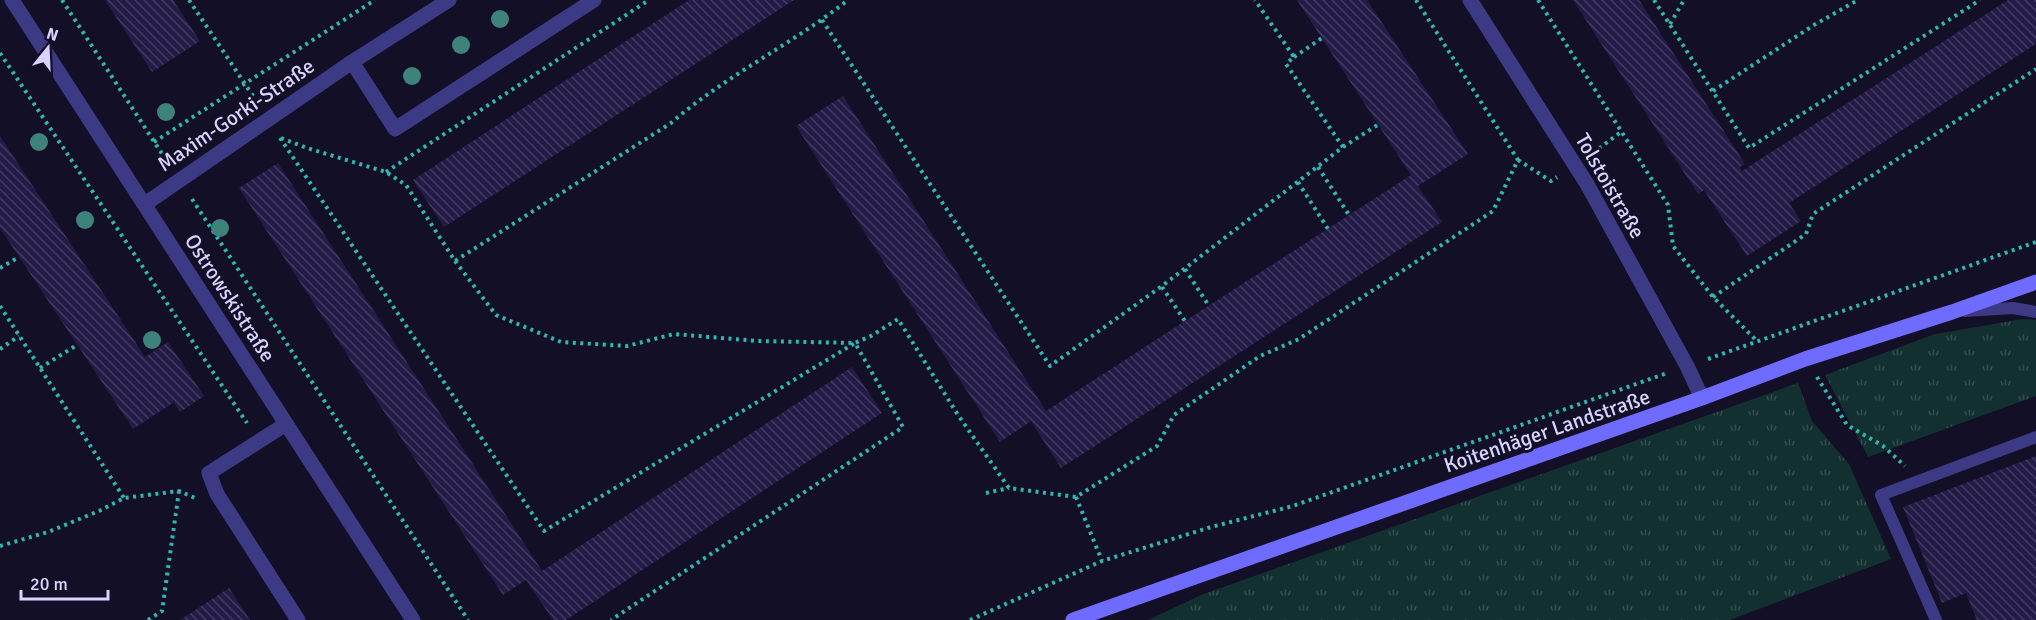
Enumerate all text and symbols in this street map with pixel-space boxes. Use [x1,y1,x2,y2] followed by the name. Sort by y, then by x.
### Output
[18,18,78,78] north arrow
[44,23,61,46] text: N
[153,53,319,177] street label: Maxim-Gorki-Straße
[1569,129,1651,243] street label: Tolstoistraße
[179,229,281,367] street label: Ostrowskistraße
[1441,384,1653,478] street label: Koitenhäger Landstraße
[21,563,108,601] scale bar
[30,573,68,595] text: 20 m

